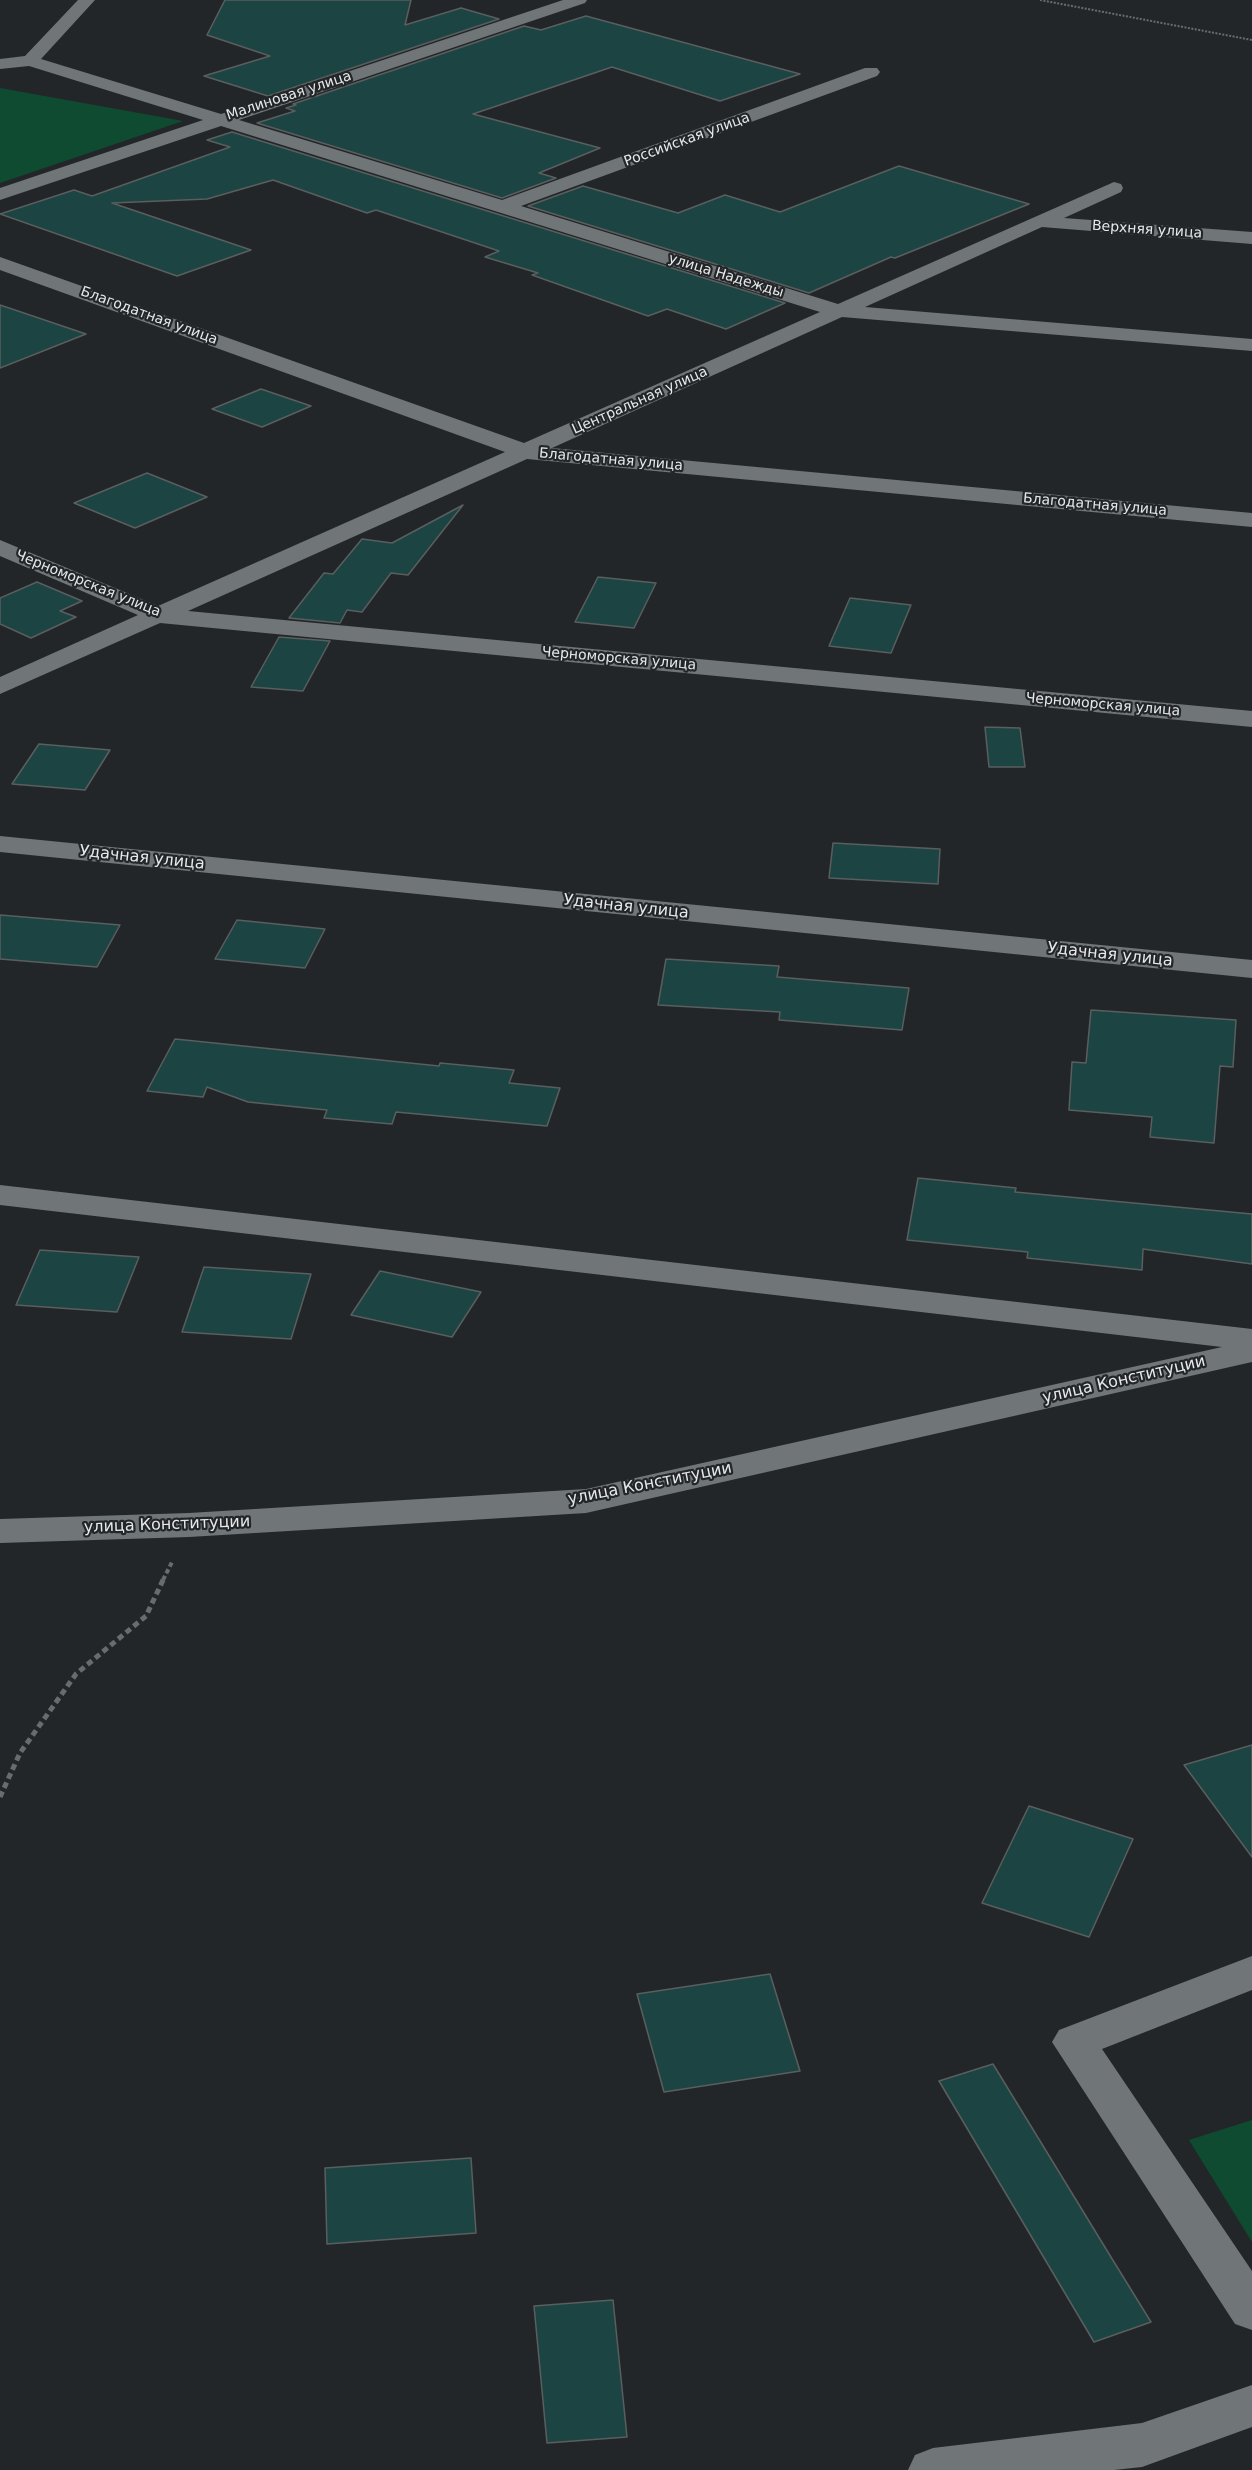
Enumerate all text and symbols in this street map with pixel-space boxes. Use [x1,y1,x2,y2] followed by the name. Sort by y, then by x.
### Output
[224,68,354,124] street label: Малиновая улица
[622,109,752,171] street label: Российская улица
[1091,218,1203,242] street label: Верхняя улица
[666,250,786,302] street label: улица Надежды
[78,283,220,349] street label: Благодатная улица
[570,364,710,438] street label: Центральная улица
[538,445,684,475] street label: Благодатная улица
[1022,490,1168,520] street label: Благодатная улица
[13,547,163,621] street label: Черноморская улица
[541,644,697,674] street label: Черноморская улица
[1025,690,1181,720] street label: Черноморская улица
[78,842,206,874] street label: Удачная улица
[562,891,690,923] street label: Удачная улица
[1046,939,1174,971] street label: Удачная улица
[1041,1352,1207,1408] street label: улица Конституции
[566,1459,734,1509] street label: улица Конституции
[83,1513,251,1537] street label: улица Конституции

